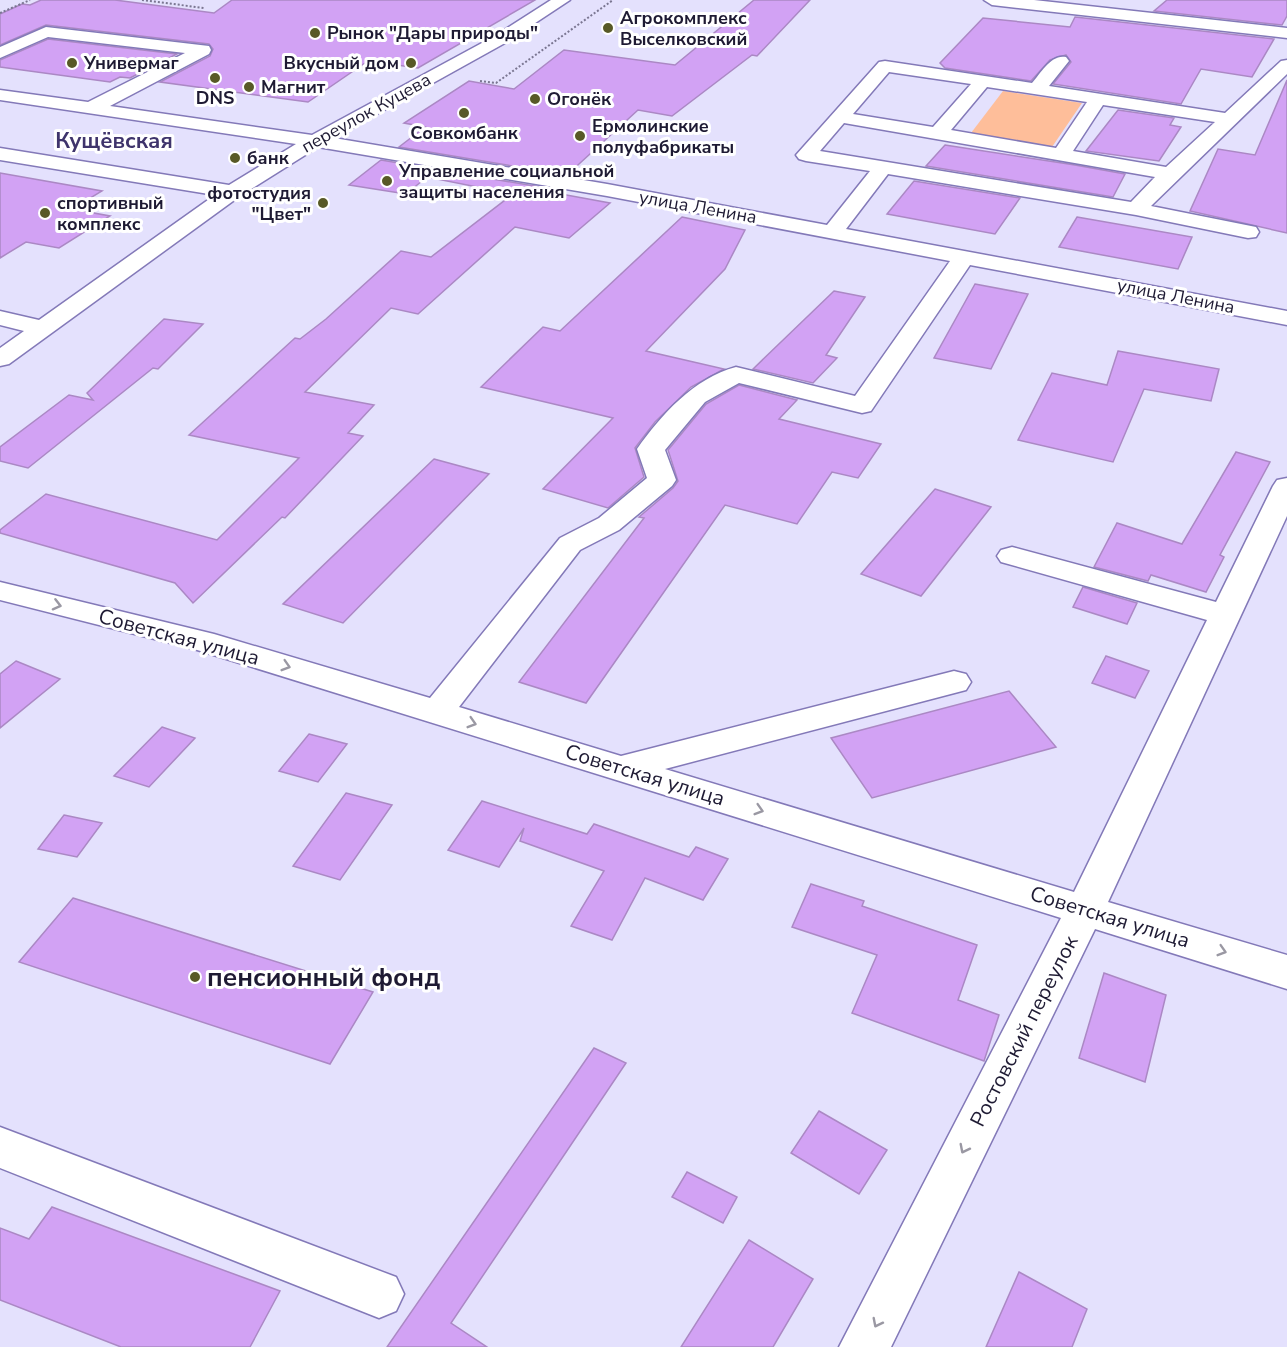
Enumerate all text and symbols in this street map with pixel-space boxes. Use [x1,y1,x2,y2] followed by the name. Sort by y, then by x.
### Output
[620,6,747,51] place label: Агрокомплекс Выселковский
[327,21,538,45] place label: Рынок "Дары природы"
[601,21,615,35] marker: Агрокомплекс Выселковский
[308,26,322,40] marker: Рынок "Дары природы"
[83,51,179,75] place label: Универмаг
[284,51,399,75] place label: Вкусный дом
[65,56,79,70] marker: Универмаг
[404,56,418,70] marker: Вкусный дом
[297,67,435,159] street label: переулок Куцева
[208,71,222,85] marker: DNS
[261,75,326,99] place label: Магнит
[242,80,256,94] marker: Магнит
[196,86,234,110] place label: DNS
[547,87,612,111] place label: Огонёк
[528,92,542,106] marker: Огонёк
[457,106,471,120] marker: Совкомбанк
[592,114,734,159] place label: Ермолинские полуфабрикаты
[410,121,519,145] place label: Совкомбанк
[55,126,173,156] district label: Кущёвская
[573,129,587,143] marker: Ермолинские полуфабрикаты
[247,146,290,170] place label: банк
[228,151,242,165] marker: банк
[398,159,614,204] place label: Управление социальной защиты населения
[380,174,394,188] marker: Управление социальной защиты населения
[207,181,311,226] place label: фотостудия "Цвет"
[637,185,759,229] street label: улица Ленина
[57,191,164,236] place label: спортивный комплекс
[316,196,330,210] marker: фотостудия "Цвет"
[38,206,52,220] marker: спортивный комплекс
[1115,273,1237,319] street label: улица Ленина
[52,597,62,610] one-way arrow
[95,602,263,672] street label: Советская улица
[280,659,291,671] one-way arrow
[466,716,477,728] one-way arrow
[562,737,728,813] street label: Советская улица
[753,803,764,815] one-way arrow
[1027,879,1193,955] street label: Советская улица
[964,930,1085,1131] street label: Ростовский переулок
[1216,944,1227,956] one-way arrow
[207,960,440,995] place label: пенсионный фонд
[188,970,202,984] marker: пенсионный фонд
[960,1143,972,1154] one-way arrow
[872,1317,884,1328] one-way arrow

